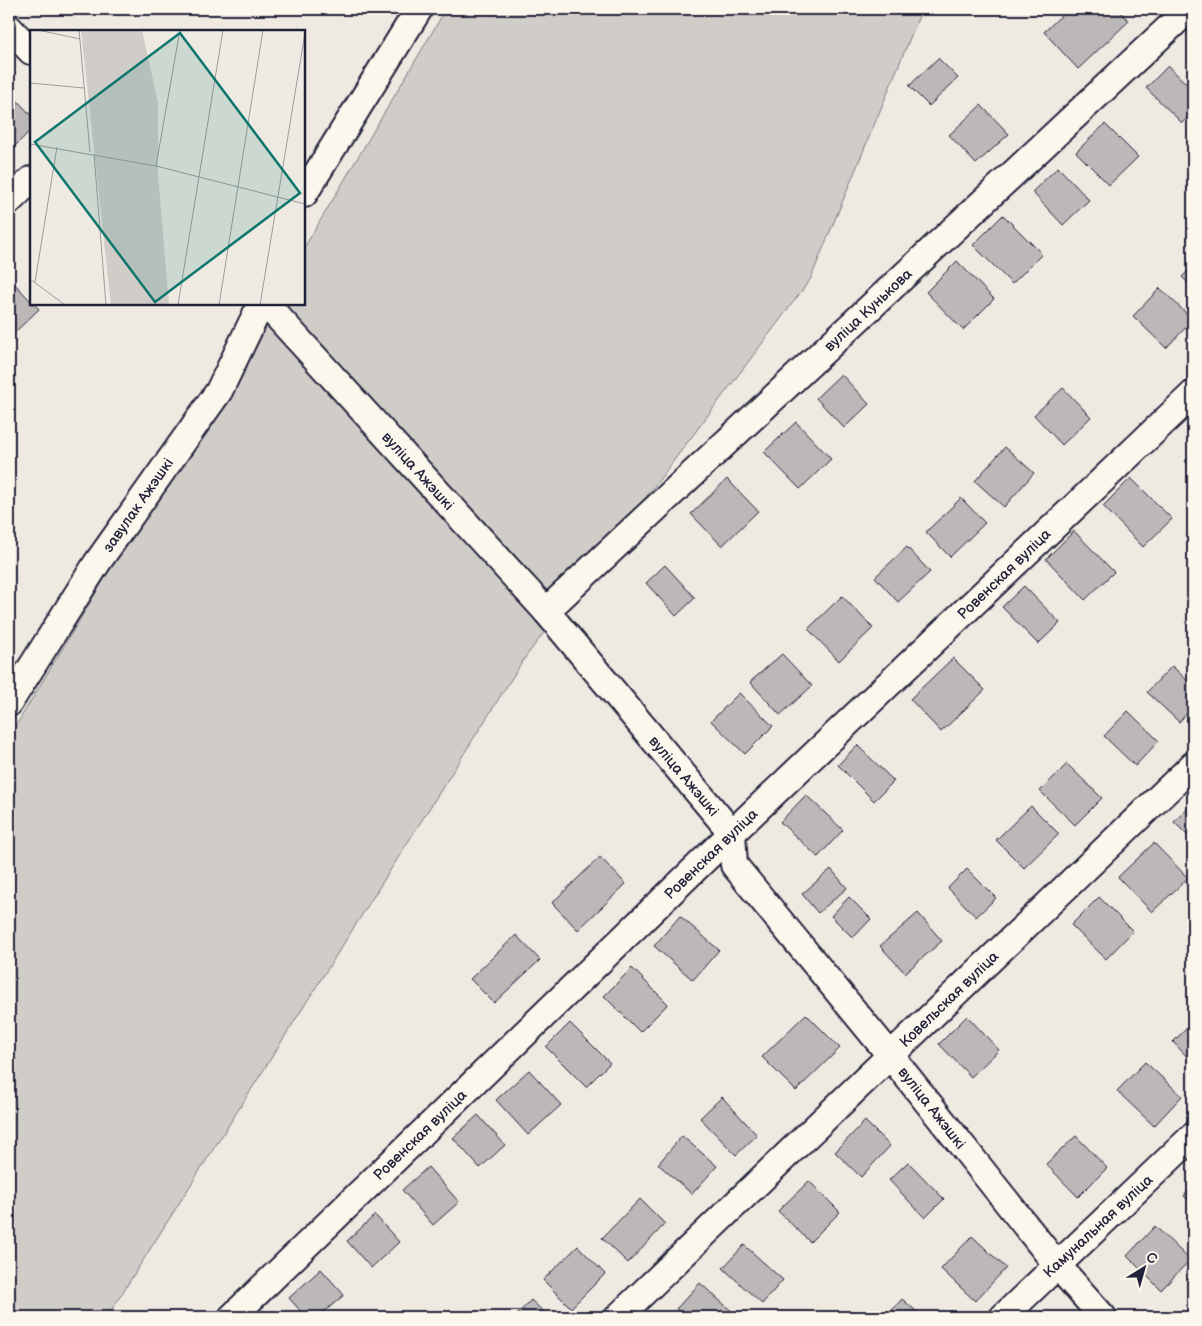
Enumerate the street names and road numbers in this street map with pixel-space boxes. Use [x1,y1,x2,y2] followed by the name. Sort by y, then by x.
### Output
[820,265,916,356] street label: вуліца Кунькова
[377,428,458,515] street label: вуліца Ажэшкі
[99,454,178,556] street label: завулак Ажэшкі
[954,525,1055,624] street label: Ровенская вуліца
[644,732,723,820] street label: вуліца Ажэшкі
[661,805,762,904] street label: Ровенская вуліца
[896,947,1003,1052] street label: Ковельская вуліца
[894,1063,970,1153] street label: вуліца Ажэшкі
[370,1086,471,1185] street label: Ровенская вуліца
[1040,1171,1157,1282] street label: Камунальная вуліца

